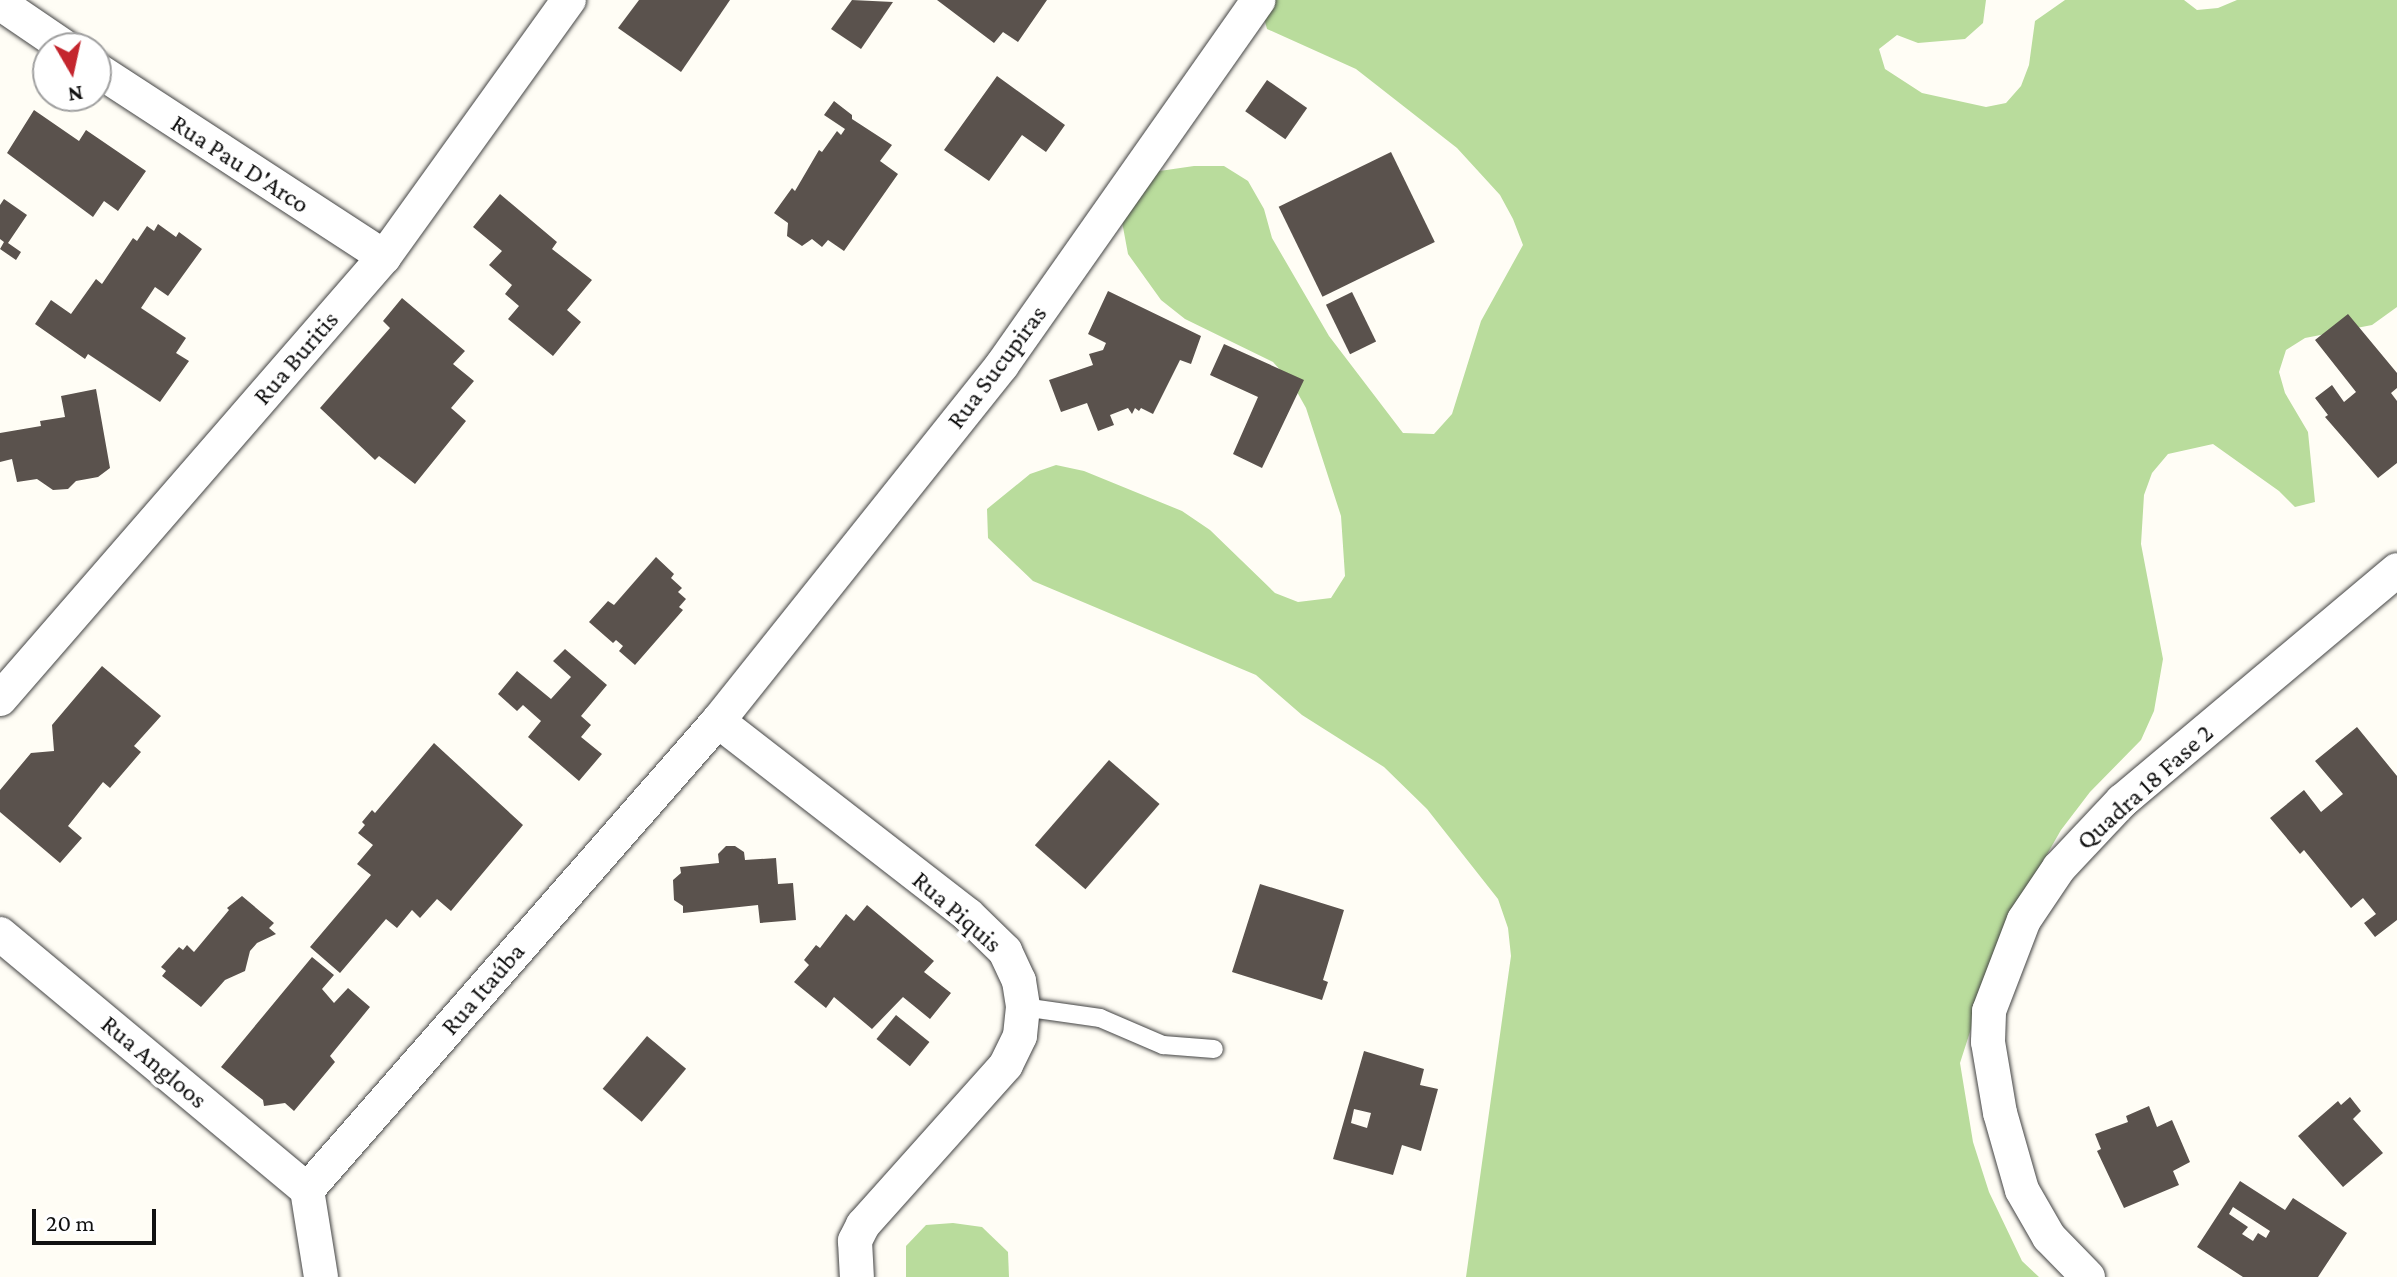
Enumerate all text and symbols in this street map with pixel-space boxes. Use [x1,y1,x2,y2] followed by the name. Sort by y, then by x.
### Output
[32,32,112,112] north arrow
[66,81,85,108] text: N
[165,108,315,220] street label: Rua Pau D'Arco
[940,299,1054,435] street label: Rua Sucupiras
[247,305,345,411] street label: Rua Buritis
[2070,717,2220,857] street label: Quadra 18 Fase 2
[906,865,1008,959] street label: Rua Piquis
[434,936,532,1042] street label: Rua Itaúba
[95,1009,213,1115] street label: Rua Angloos
[36,1193,160,1243] scale bar
[46,1209,95,1236] text: 20 m

